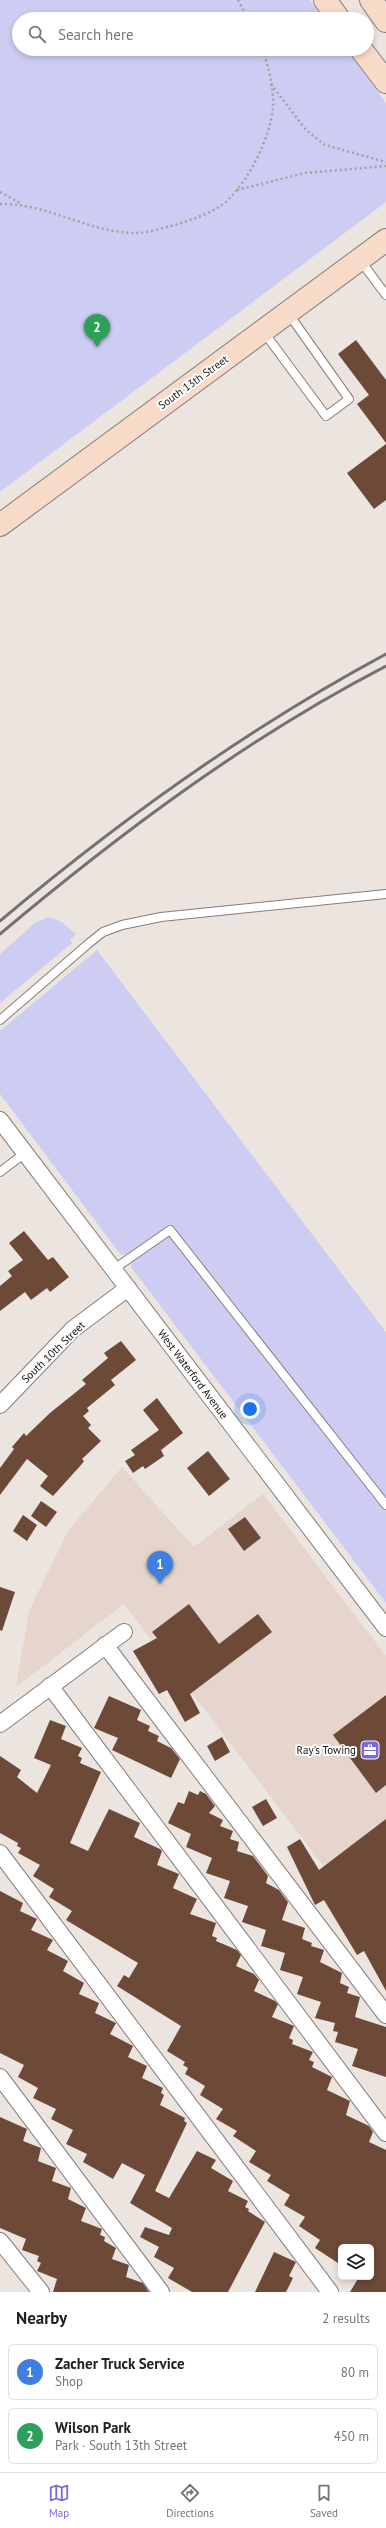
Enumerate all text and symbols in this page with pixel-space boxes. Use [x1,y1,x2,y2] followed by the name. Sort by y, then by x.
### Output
[12,12,374,56] search box
[26,23,48,45] icon: search
[58,25,134,44] text: Search here
[84,314,110,347] pin: 2
[155,352,231,412] street label: South 13th Street
[18,1318,88,1386] street label: South 10th Street
[155,1327,231,1422] street label: West Waterford Avenue
[240,1399,260,1419] your location
[147,1551,173,1584] pin: 1
[359,1739,381,1761] office icon: Ray's Towing
[297,1743,356,1757] place label: Ray's Towing
[338,2244,374,2280] map controls
[338,2244,374,2280] button: layers
[16,2307,67,2329] text: Nearby
[322,2310,370,2327] text: 2 results
[55,2354,185,2373] text: Zacher Truck Service
[26,2364,34,2381] text: 1
[341,2364,369,2381] text: 80 m
[55,2373,83,2390] text: Shop
[55,2418,131,2437] text: Wilson Park
[26,2428,34,2445] text: 2
[334,2428,369,2445] text: 450 m
[55,2437,187,2454] text: Park · South 13th Street
[48,2482,70,2520] tab: Map
[166,2482,214,2520] tab: Directions
[310,2482,338,2520] tab: Saved

